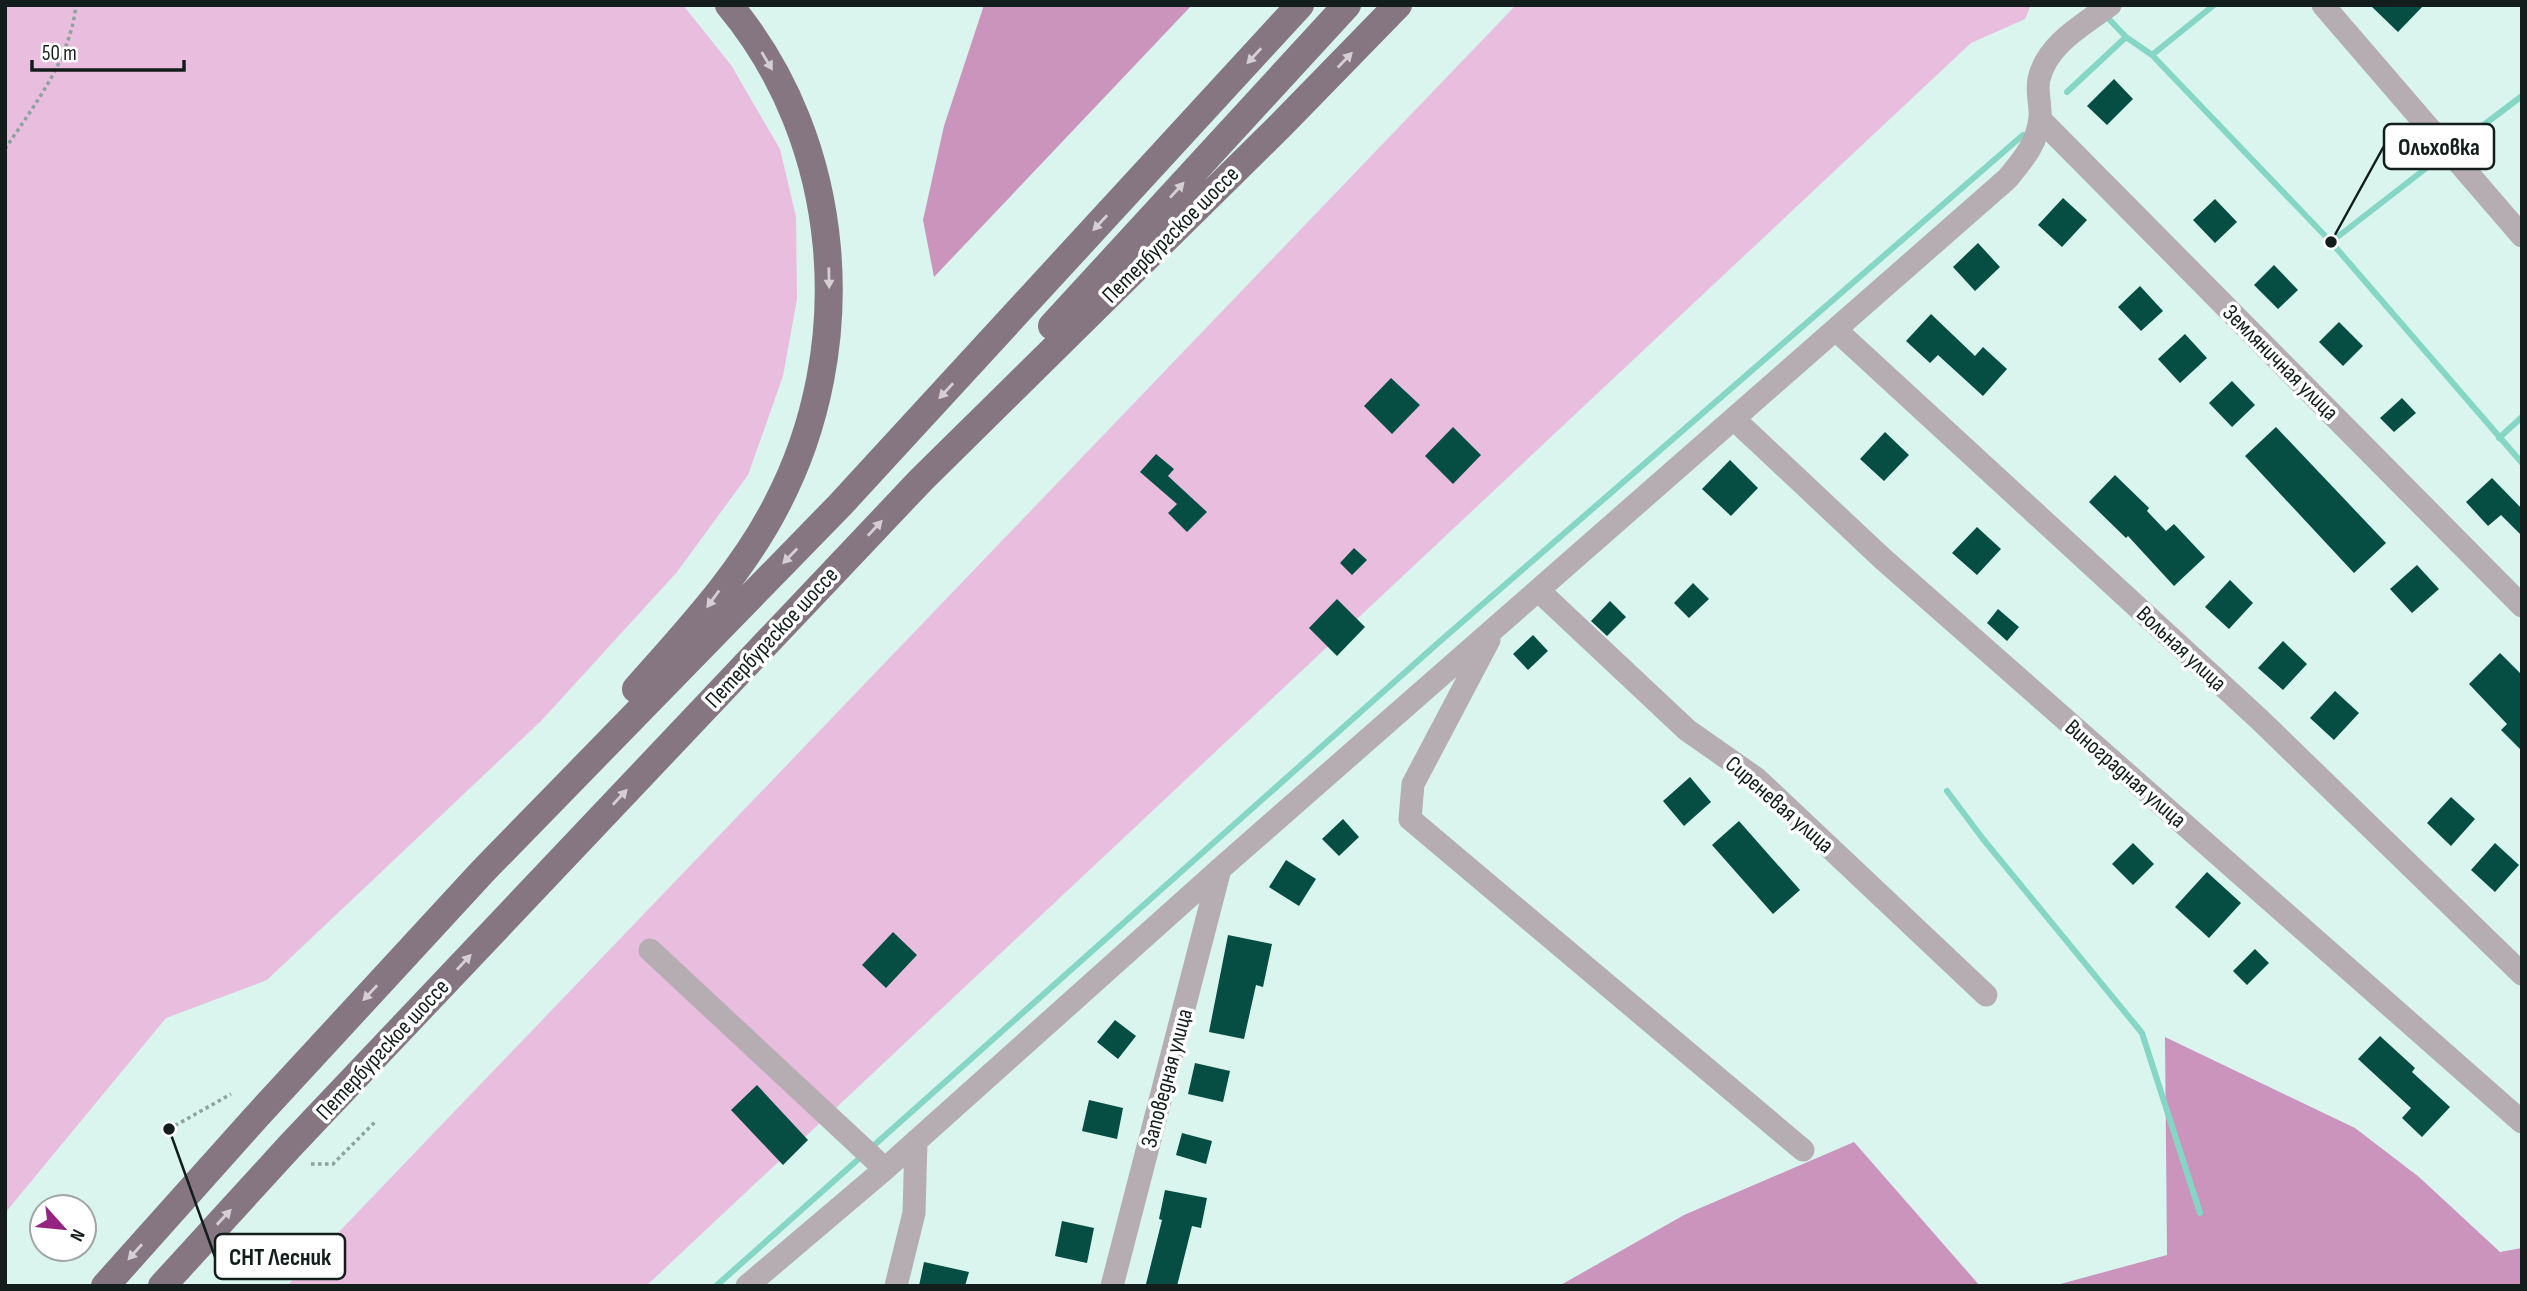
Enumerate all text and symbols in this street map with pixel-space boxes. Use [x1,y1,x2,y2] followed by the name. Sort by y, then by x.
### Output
[32,28,184,72] scale bar
[42,41,77,66] text: 50 m
[1247,47,1262,64] one-way arrow
[761,52,774,71] one-way arrow
[1336,52,1352,69] one-way arrow
[2384,124,2494,169] callout: Ольховка
[2398,133,2480,162] text: Ольховка
[1096,160,1245,309] street label: Петербургское шоссе
[1168,182,1184,199] one-way arrow
[1092,214,1108,232] one-way arrow
[823,267,835,289] one-way arrow
[2217,299,2344,426] street label: Земляничная улица
[939,382,954,399] one-way arrow
[867,519,883,537] one-way arrow
[782,548,799,565] one-way arrow
[699,561,844,714] street label: Петербургское шоссе
[706,590,720,608] one-way arrow
[2131,600,2232,697] street label: Вольная улица
[2059,714,2192,834] street label: Виноградная улица
[1719,750,1839,859] street label: Сиреневая улица
[612,789,628,806] one-way arrow
[455,954,471,971] one-way arrow
[310,973,455,1126] street label: Петербургское шоссе
[363,984,379,1001] one-way arrow
[1135,1006,1199,1151] street label: Заповедная улица
[28,1193,98,1263] north arrow
[216,1209,232,1226] one-way arrow
[64,1225,89,1245] text: N
[215,1234,345,1279] callout: СНТ Лесник
[127,1243,143,1261] one-way arrow
[229,1243,332,1272] text: СНТ Лесник

